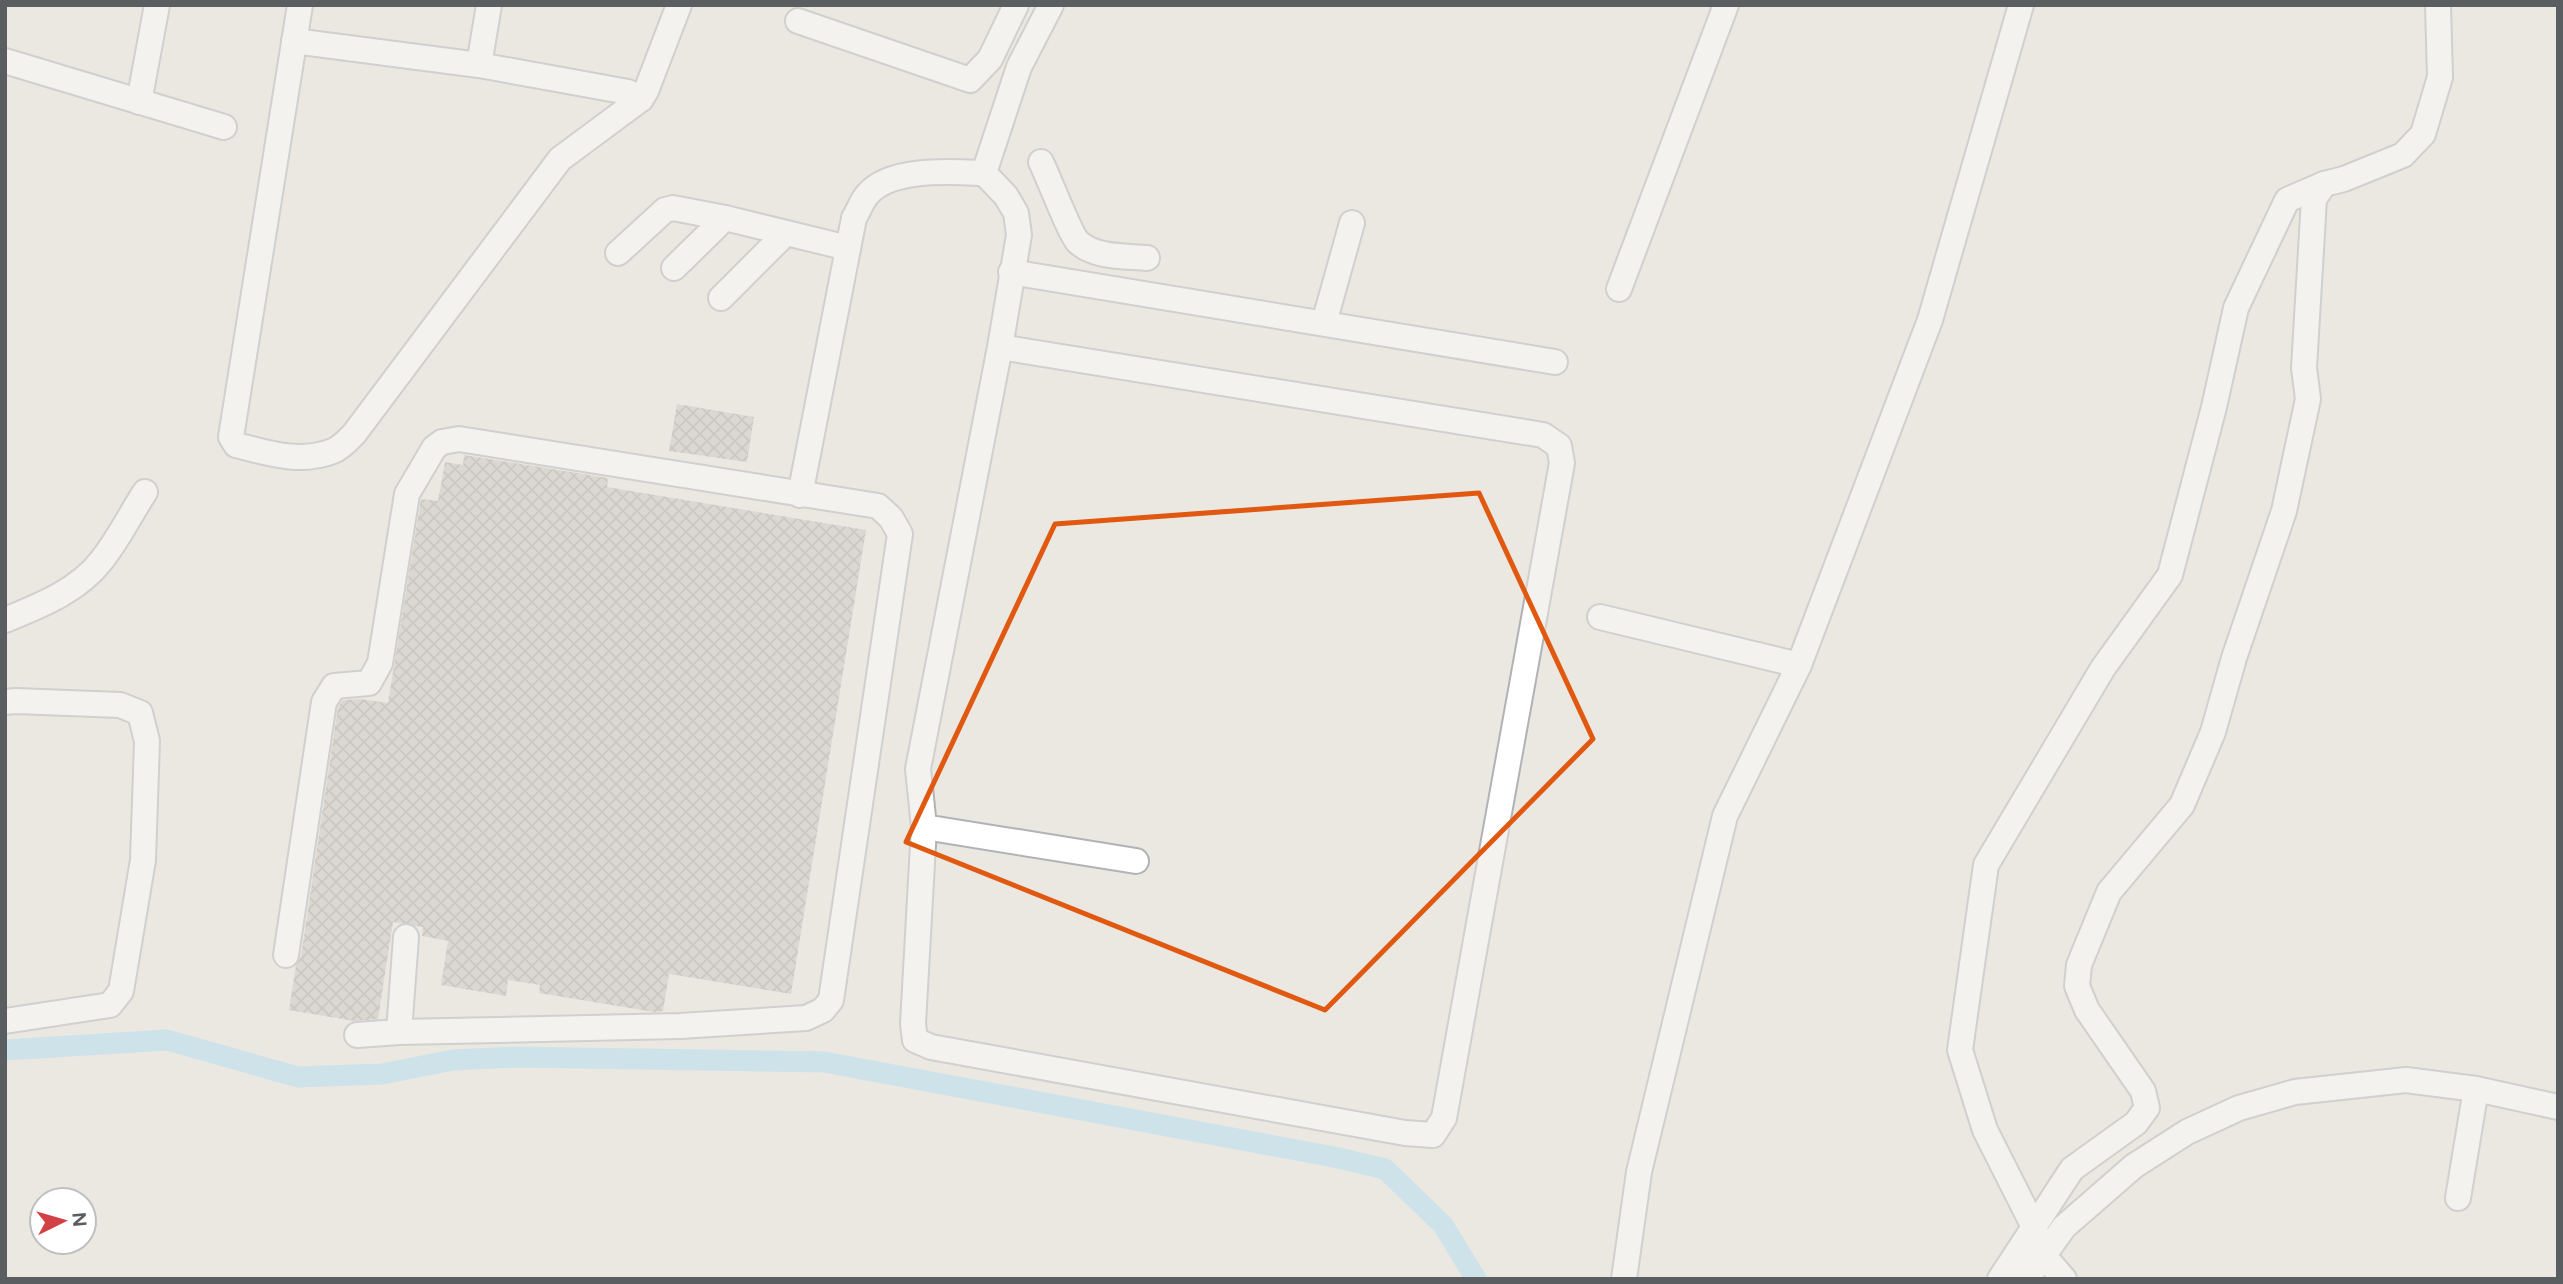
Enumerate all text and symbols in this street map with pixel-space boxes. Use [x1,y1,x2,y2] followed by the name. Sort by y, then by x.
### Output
[28,1186,98,1256] north arrow
[67,1211,92,1228] text: N

